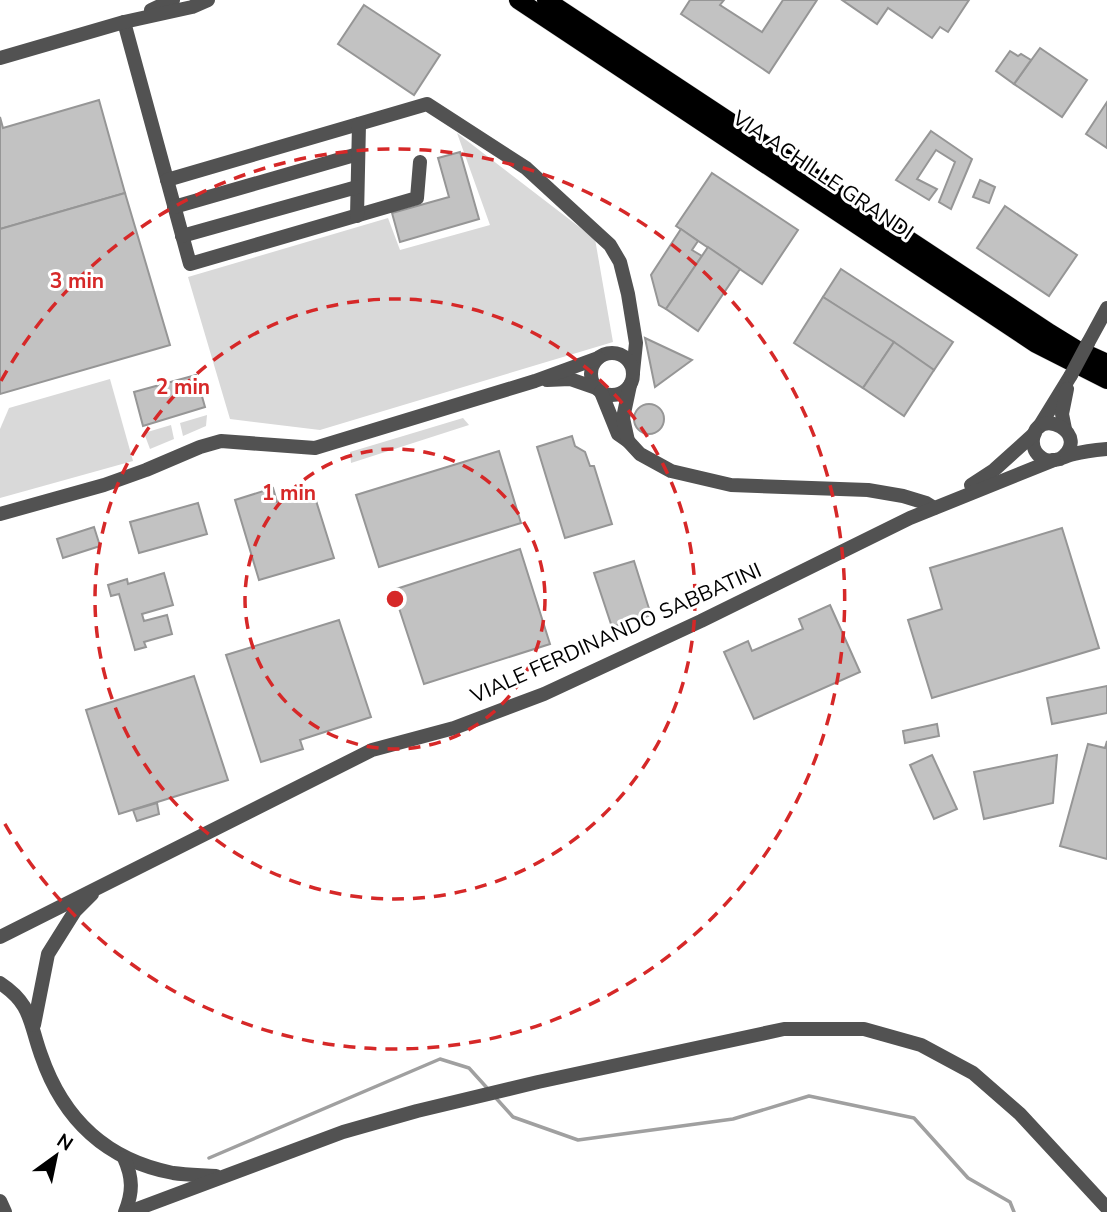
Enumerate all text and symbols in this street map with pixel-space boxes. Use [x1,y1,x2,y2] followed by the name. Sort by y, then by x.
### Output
[726,103,919,246] street label: VIA ACHILLE GRANDI
[50,267,104,295] text: 3 min
[156,373,210,401] text: 2 min
[262,479,316,507] text: 1 min
[465,556,766,710] street label: VIALE FERDINANDO SABBATINI
[383,587,407,611] centre of rings
[21,1121,91,1191] north arrow
[52,1128,78,1157] text: N

